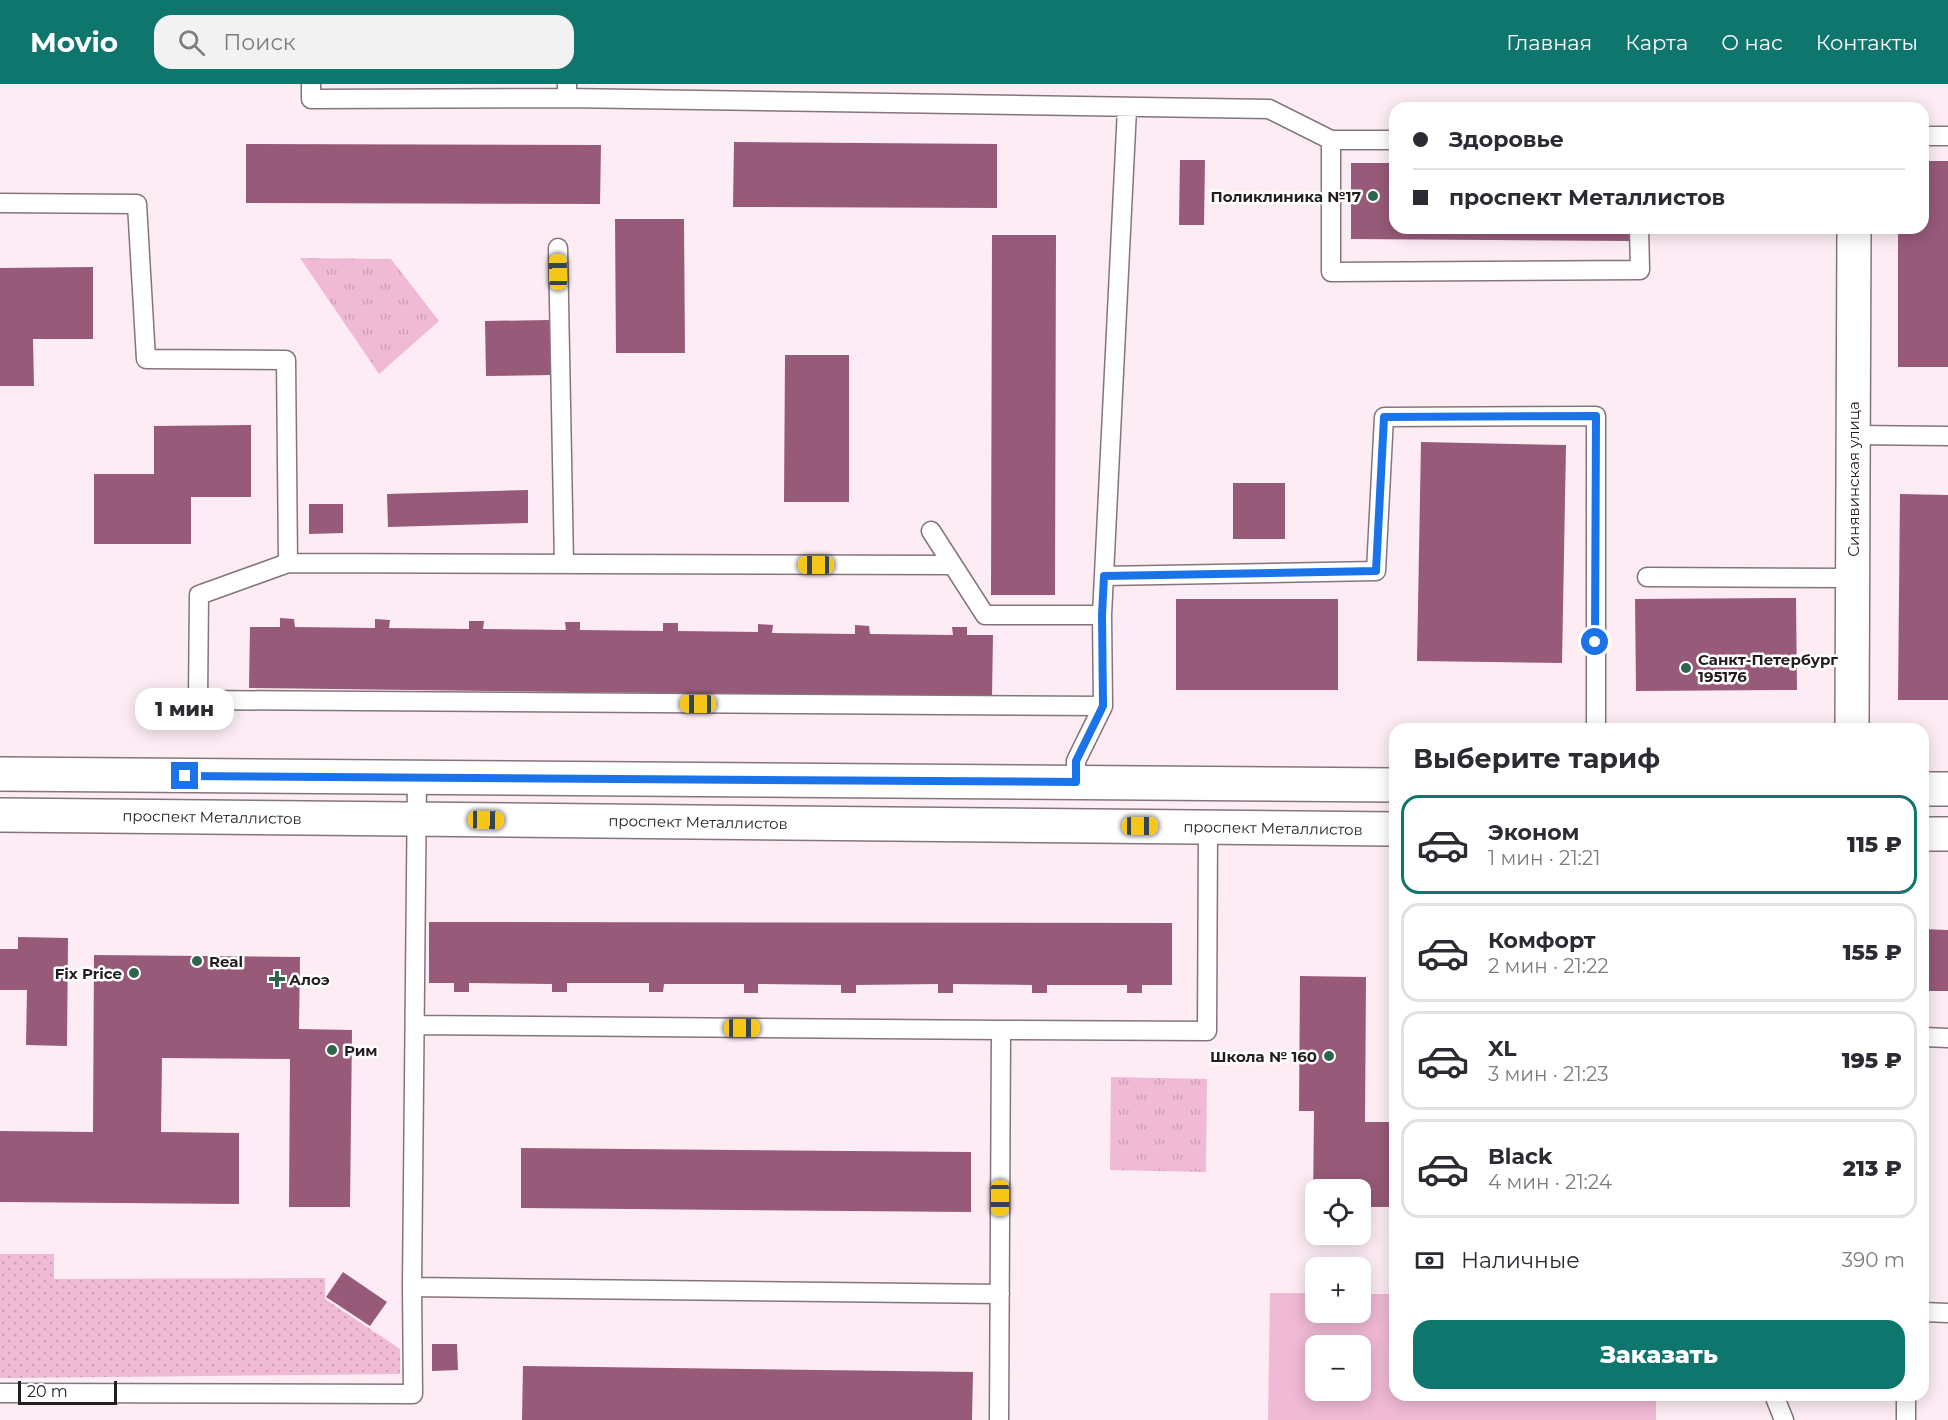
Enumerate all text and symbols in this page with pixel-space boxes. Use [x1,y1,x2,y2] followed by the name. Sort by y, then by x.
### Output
[154,15,574,69] search box
[30,25,118,59] text: Movio
[175,26,208,59] icon: search
[223,29,296,56] text: Поиск
[1506,30,1592,55] text: Главная
[1625,30,1688,55] text: Карта
[1721,30,1783,55] text: О нас
[1816,30,1918,55] text: Контакты
[1449,126,1564,153] text: Здоровье
[1449,184,1725,211] text: проспект Металлистов
[1211,187,1361,206] place label: Поликлиника №17
[1366,189,1380,203] marker: Поликлиника №17
[549,254,567,290] car
[1844,401,1863,557] street label: Синявинская улица
[798,556,834,574] car
[1581,628,1608,655] route start
[1698,650,1838,686] place label: Санкт-Петербург 195176
[1679,661,1693,675] marker: Санкт-Петербург 195176
[136,689,234,731] callout: 1 мин
[680,695,716,713] car
[155,697,214,721] text: 1 мин
[1413,742,1660,775] text: Выберите тариф
[171,762,198,789] route end
[122,806,302,828] street label: проспект Металлистов
[468,811,504,829] car
[608,811,788,833] street label: проспект Металлистов
[1122,817,1158,835] car
[1183,817,1363,839] street label: проспект Металлистов
[1416,818,1470,872] icon: car
[1488,819,1579,846] text: Эконом
[1847,831,1902,858] text: 115 ₽
[1488,846,1600,870] text: 1 мин · 21:21
[1416,926,1470,980] icon: car
[1488,927,1596,954] text: Комфорт
[1843,939,1902,966] text: 155 ₽
[209,952,243,971] place label: Real
[190,954,204,968] marker: Real
[1488,954,1609,978] text: 2 мин · 21:22
[55,964,122,983] place label: Fix Price
[127,966,141,980] marker: Fix Price
[289,970,330,989] place label: Алоэ
[270,972,284,986] marker: Алоэ
[724,1019,760,1037] car
[1416,1034,1470,1088] icon: car
[1488,1035,1517,1062] text: XL
[344,1041,378,1060] place label: Рим
[325,1043,339,1057] marker: Рим
[1210,1047,1317,1066] place label: Школа № 160
[1842,1047,1902,1074] text: 195 ₽
[1322,1049,1336,1063] marker: Школа № 160
[1488,1062,1609,1086] text: 3 мин · 21:23
[1416,1142,1470,1196] icon: car
[1488,1143,1552,1170] text: Black
[1843,1155,1902,1182] text: 213 ₽
[1488,1170,1612,1194] text: 4 мин · 21:24
[1305,1179,1371,1401] map controls
[1305,1179,1371,1245] button: locate
[991,1180,1009,1216] car
[1413,1244,1446,1277] icon: cash
[1461,1247,1580,1274] text: Наличные
[1842,1248,1905,1272] text: 390 m
[1305,1257,1371,1323] button: +
[1413,1320,1905,1389] button: Заказать
[1305,1335,1371,1401] button: −
[18,1378,117,1406] scale bar
[27,1382,68,1401] text: 20 m

